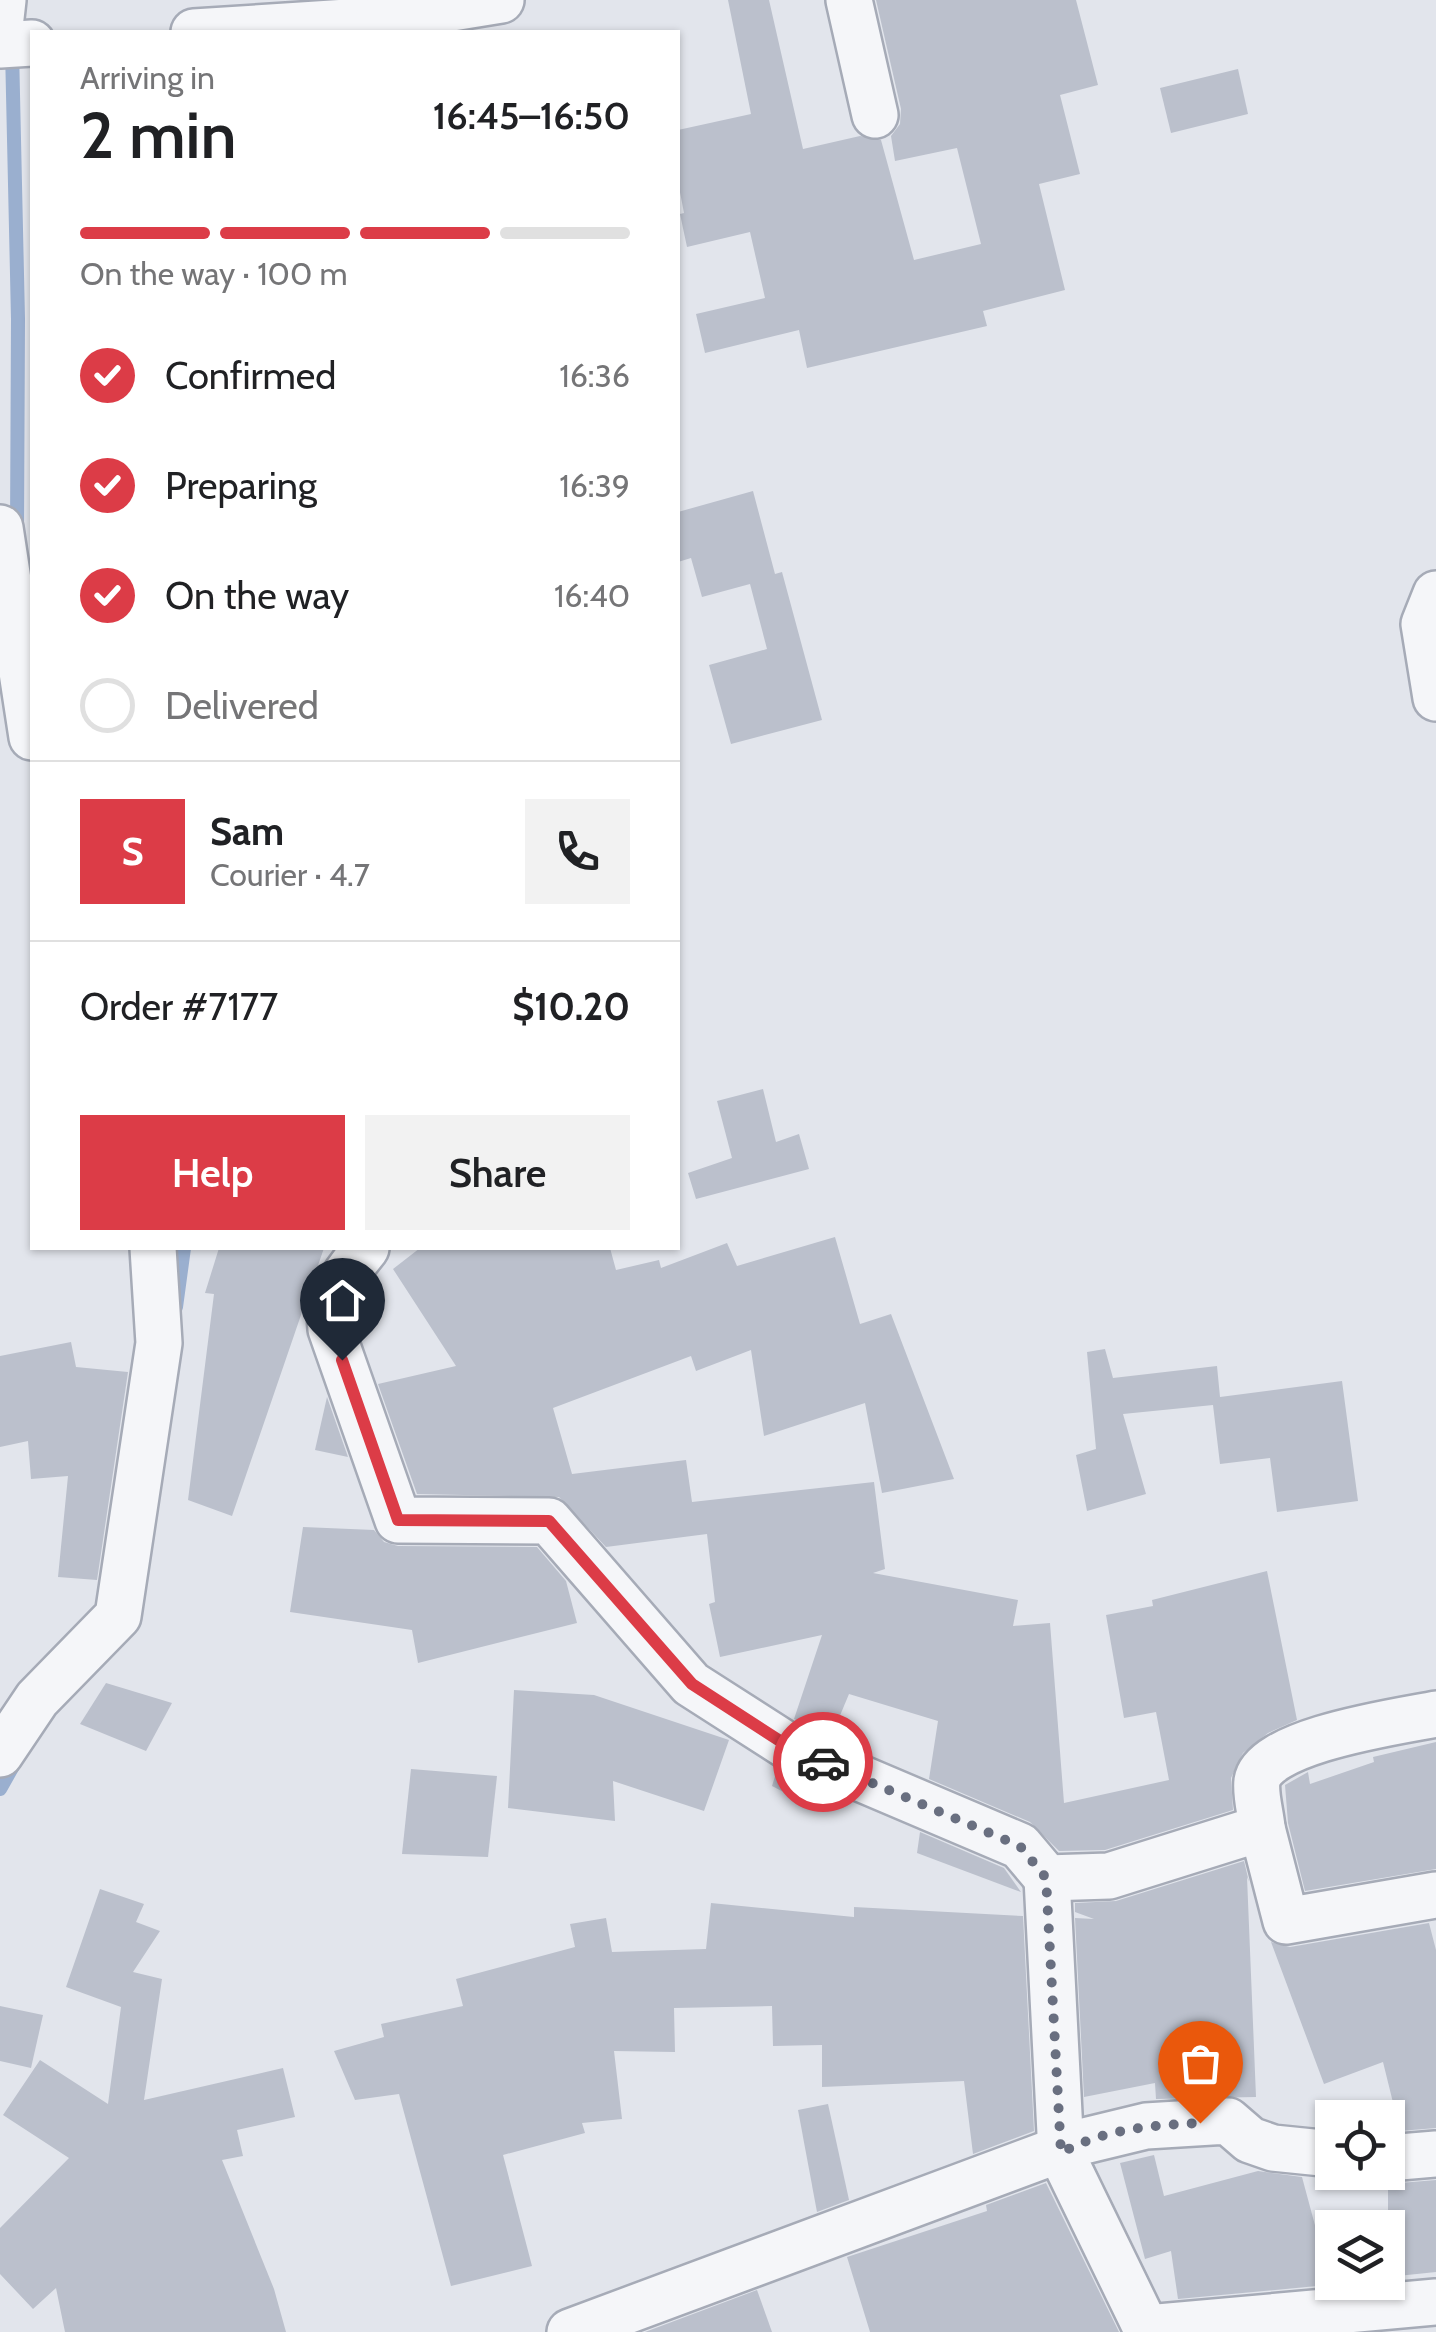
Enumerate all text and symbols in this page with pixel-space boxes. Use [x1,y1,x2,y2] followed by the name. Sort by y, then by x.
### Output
[80,58,215,97] text: Arriving in
[433,92,630,139] text: 16:45–16:50
[80,95,237,174] text: 2 min
[80,254,348,293] text: On the way · 100 m
[80,348,135,403] icon: check
[165,352,336,399] text: Confirmed
[559,356,630,395] text: 16:36
[80,458,135,513] icon: check
[165,462,317,509] text: Preparing
[559,466,630,505] text: 16:39
[80,568,135,623] icon: check
[165,572,349,619] text: On the way
[554,576,630,615] text: 16:40
[165,682,319,729] text: Delivered
[525,799,630,904] button: phone
[210,808,284,855] text: Sam
[121,828,144,875] text: S
[210,855,370,894] text: Courier · 4.7
[80,983,278,1030] text: Order #7177
[512,983,630,1030] text: $10.20
[80,1115,345,1230] button: Help
[365,1115,630,1230] button: Share
[300,1258,385,1361] pin
[315,1273,370,1328] icon: home
[773,1712,873,1812] courier
[796,1735,851,1790] icon: car
[1158,2021,1243,2124] pin
[1173,2036,1228,2091] icon: bag
[1315,2100,1405,2300] map controls
[1315,2100,1405,2190] button: locate
[1315,2210,1405,2300] button: layers

